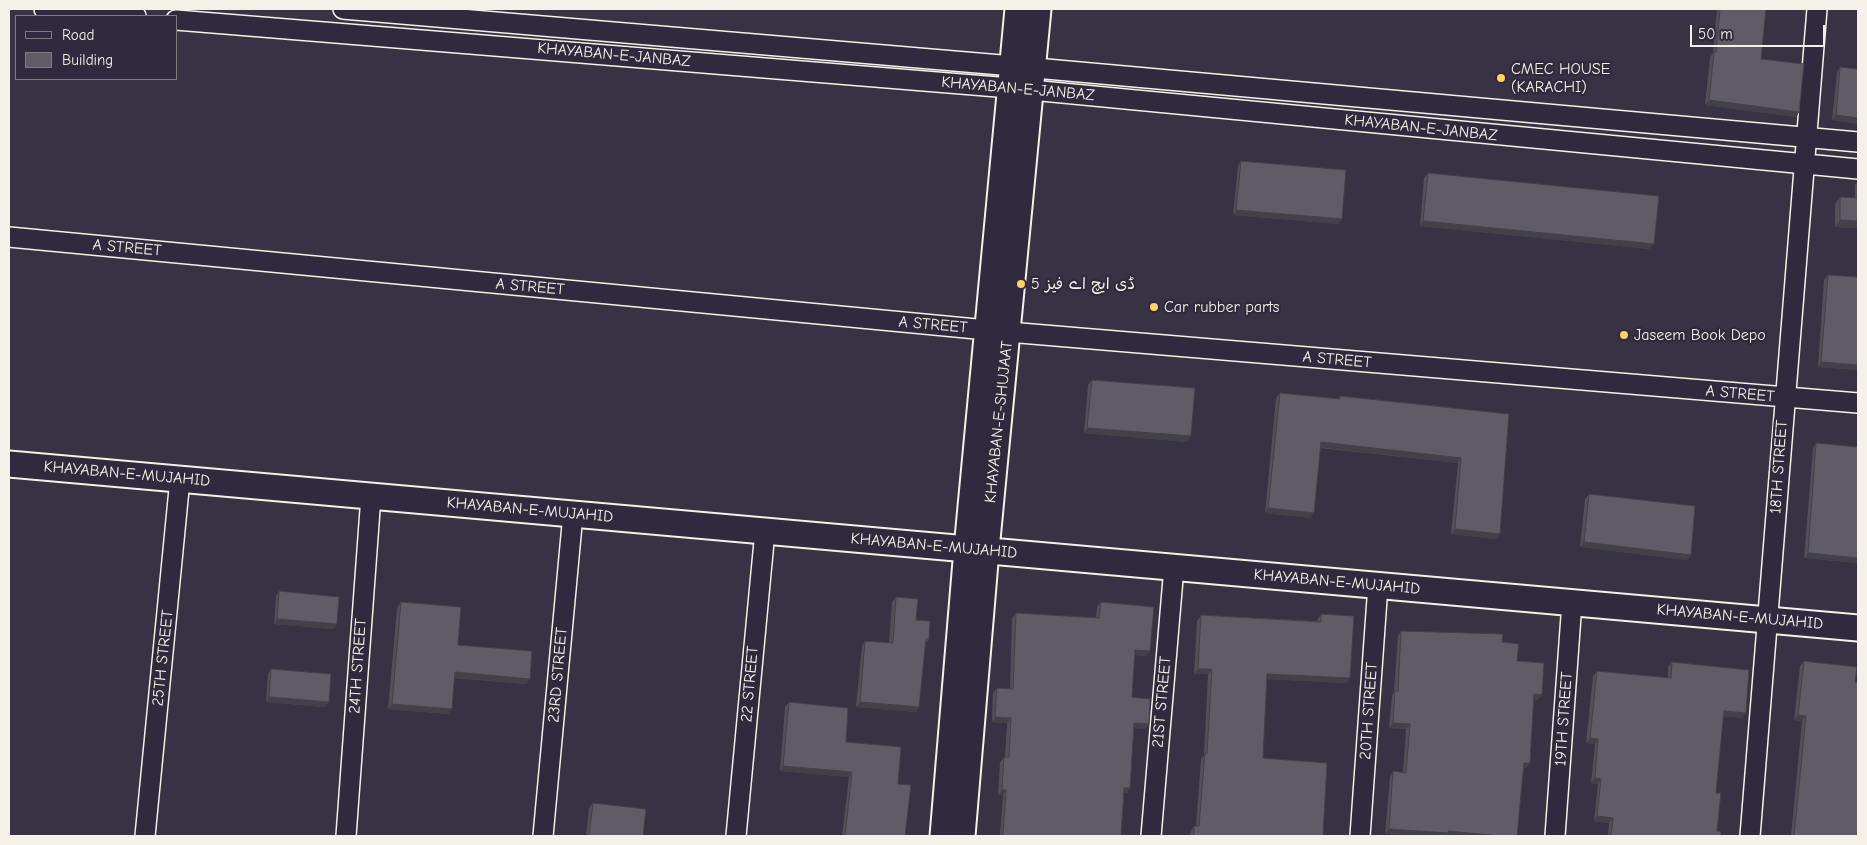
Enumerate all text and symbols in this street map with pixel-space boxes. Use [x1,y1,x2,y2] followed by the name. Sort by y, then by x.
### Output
[15,15,178,80] legend
[1692,15,1827,47] scale bar
[1698,25,1733,43] text: 50 m
[62,26,94,44] text: Road
[536,39,692,71] street label: KHAYABAN-E-JANBAZ
[62,51,113,69] text: Building
[1511,59,1610,97] place label: CMEC HOUSE (KARACHI)
[1495,72,1507,84] marker: CMEC HOUSE (KARACHI)
[940,73,1096,105] street label: KHAYABAN-E-JANBAZ
[1343,110,1499,146] street label: KHAYABAN-E-JANBAZ
[92,235,162,261] street label: A STREET
[495,274,565,300] street label: A STREET
[1031,274,1135,294] place label: 5 ڈی ایچ اے فیز
[1015,278,1027,290] marker: 5 ڈی ایچ اے فیز
[1164,297,1279,317] place label: Car rubber parts
[1148,301,1160,313] marker: Car rubber parts
[898,312,968,338] street label: A STREET
[1634,325,1766,345] place label: Jaseem Book Depo
[1618,329,1630,341] marker: Jaseem Book Depo
[981,340,1017,504] street label: KHAYABAN-E-SHUJAAT
[1302,347,1372,373] street label: A STREET
[1705,381,1775,407] street label: A STREET
[1766,419,1792,515] street label: 18TH STREET
[43,457,211,491] street label: KHAYABAN-E-MUJAHID
[446,493,614,527] street label: KHAYABAN-E-MUJAHID
[850,529,1018,563] street label: KHAYABAN-E-MUJAHID
[1253,565,1421,599] street label: KHAYABAN-E-MUJAHID
[1656,600,1824,634] street label: KHAYABAN-E-MUJAHID
[148,609,178,707] street label: 25TH STREET
[345,618,371,714] street label: 24TH STREET
[544,626,572,724] street label: 23RD STREET
[737,645,763,723] street label: 22 STREET
[1148,656,1176,748] street label: 21ST STREET
[1356,662,1382,760] street label: 20TH STREET
[1551,671,1577,767] street label: 19TH STREET

